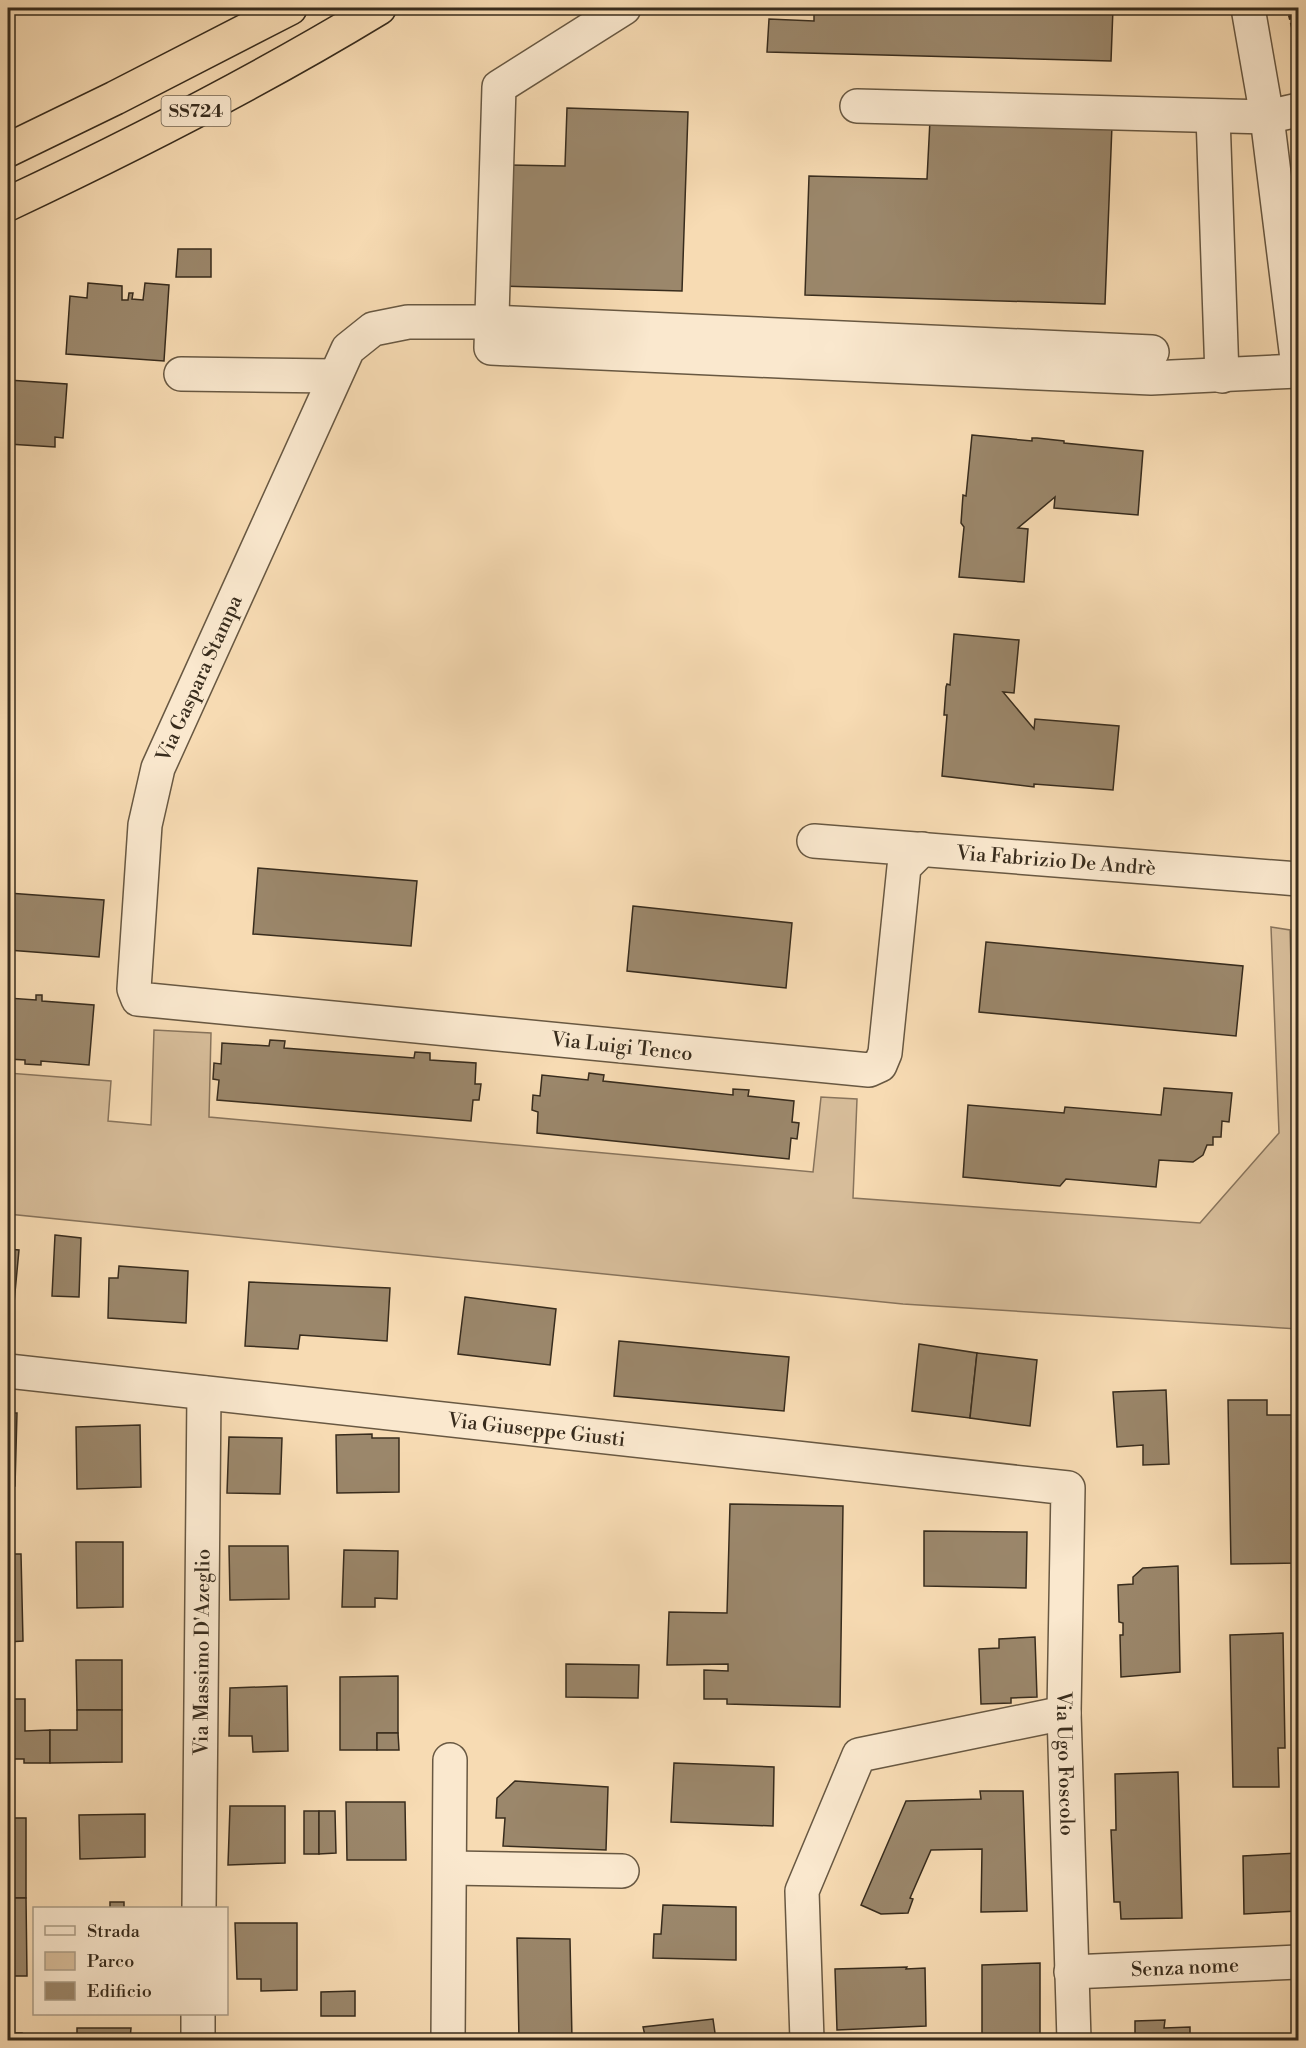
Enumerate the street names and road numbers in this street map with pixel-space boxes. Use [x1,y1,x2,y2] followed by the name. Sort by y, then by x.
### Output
[162,96,230,126] road number: SS724
[151,591,249,767] street label: Via Gaspara Stampa
[954,841,1157,882] street label: Via Fabrizio De Andrè
[549,1028,694,1067] street label: Via Luigi Tenco
[446,1409,627,1453] street label: Via Giuseppe Giusti
[189,1549,216,1756] street label: Via Massimo D'Azeglio
[1050,1690,1079,1836] street label: Via Ugo Foscolo
[1130,1954,1240,1983] street label: Senza nome

